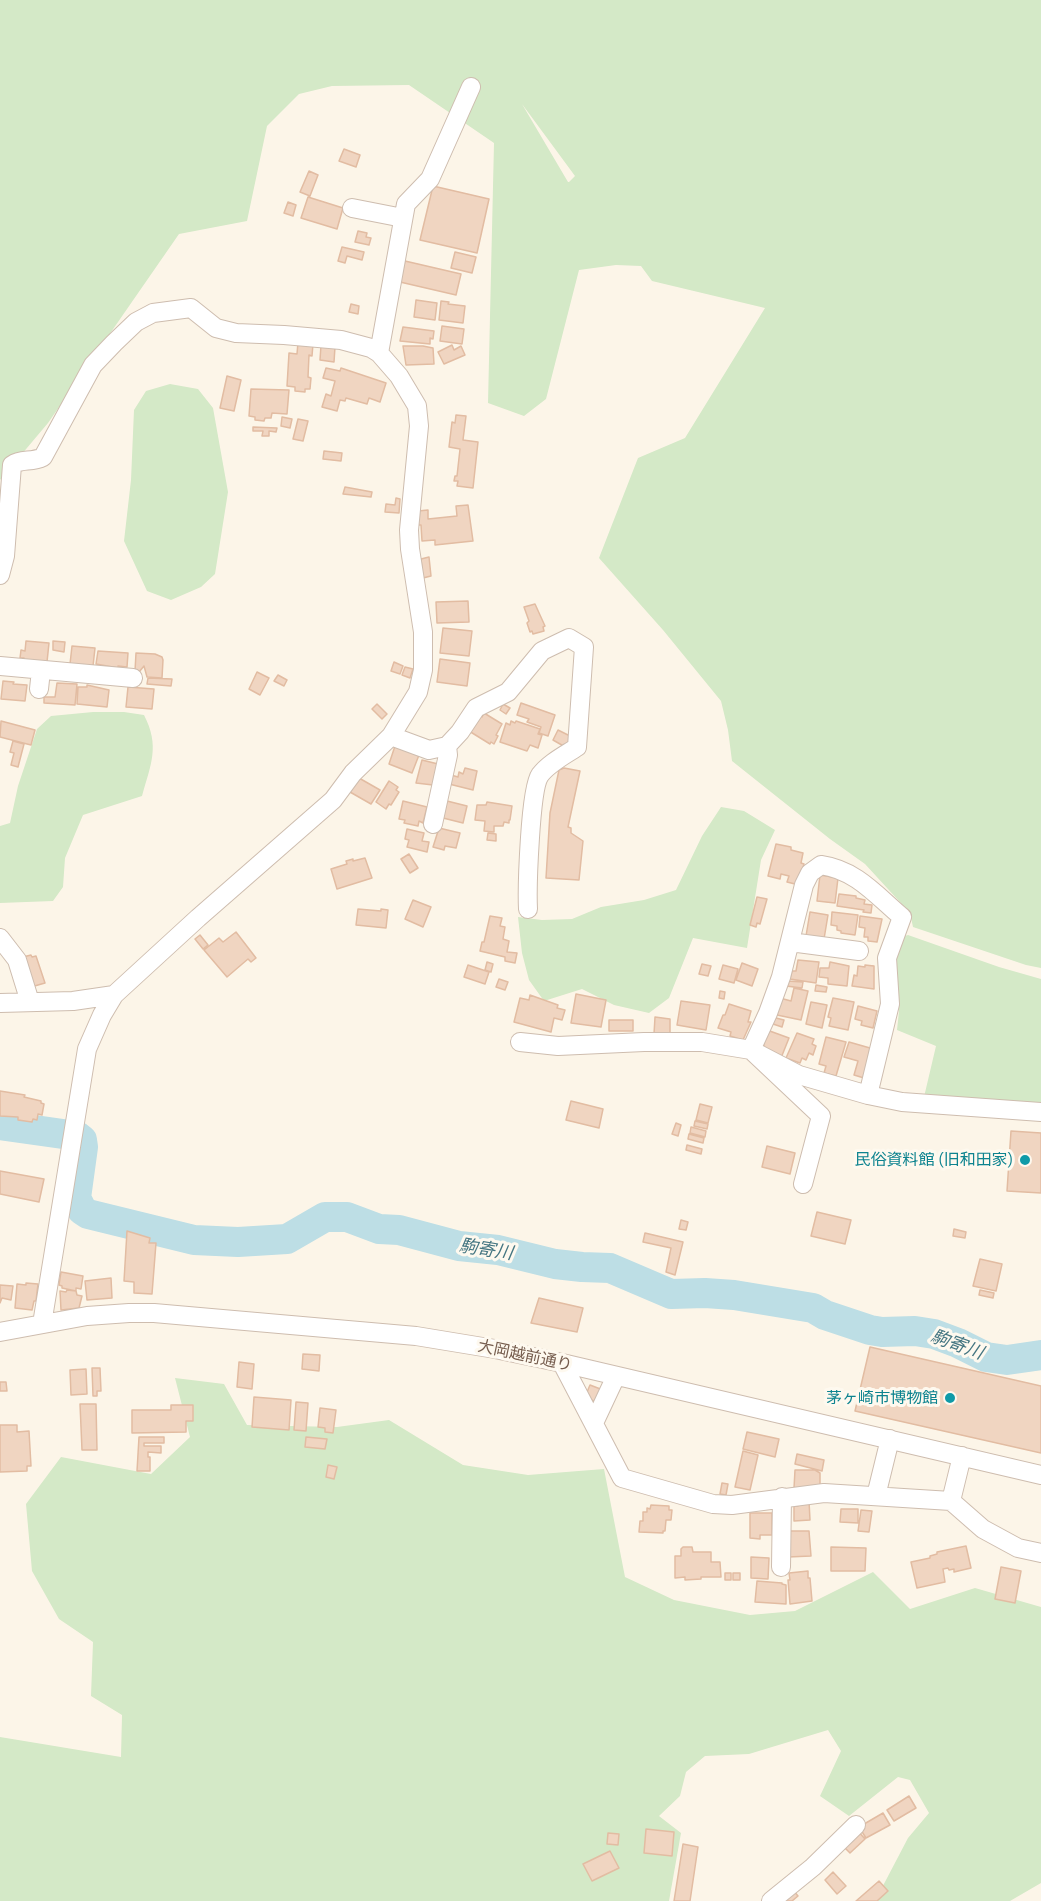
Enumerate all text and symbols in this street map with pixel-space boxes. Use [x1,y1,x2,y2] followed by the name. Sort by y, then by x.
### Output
[855,1150,1013,1170] place label: 民俗資料館 (旧和田家)
[1018,1153,1032,1167] marker: 民俗資料館 (旧和田家)
[458,1235,514,1265] water label: 駒寄川
[928,1326,986,1364] water label: 駒寄川
[476,1337,574,1375] street label: 大岡越前通り
[826,1388,938,1408] place label: 茅ヶ崎市博物館
[943,1391,957,1405] marker: 茅ヶ崎市博物館

